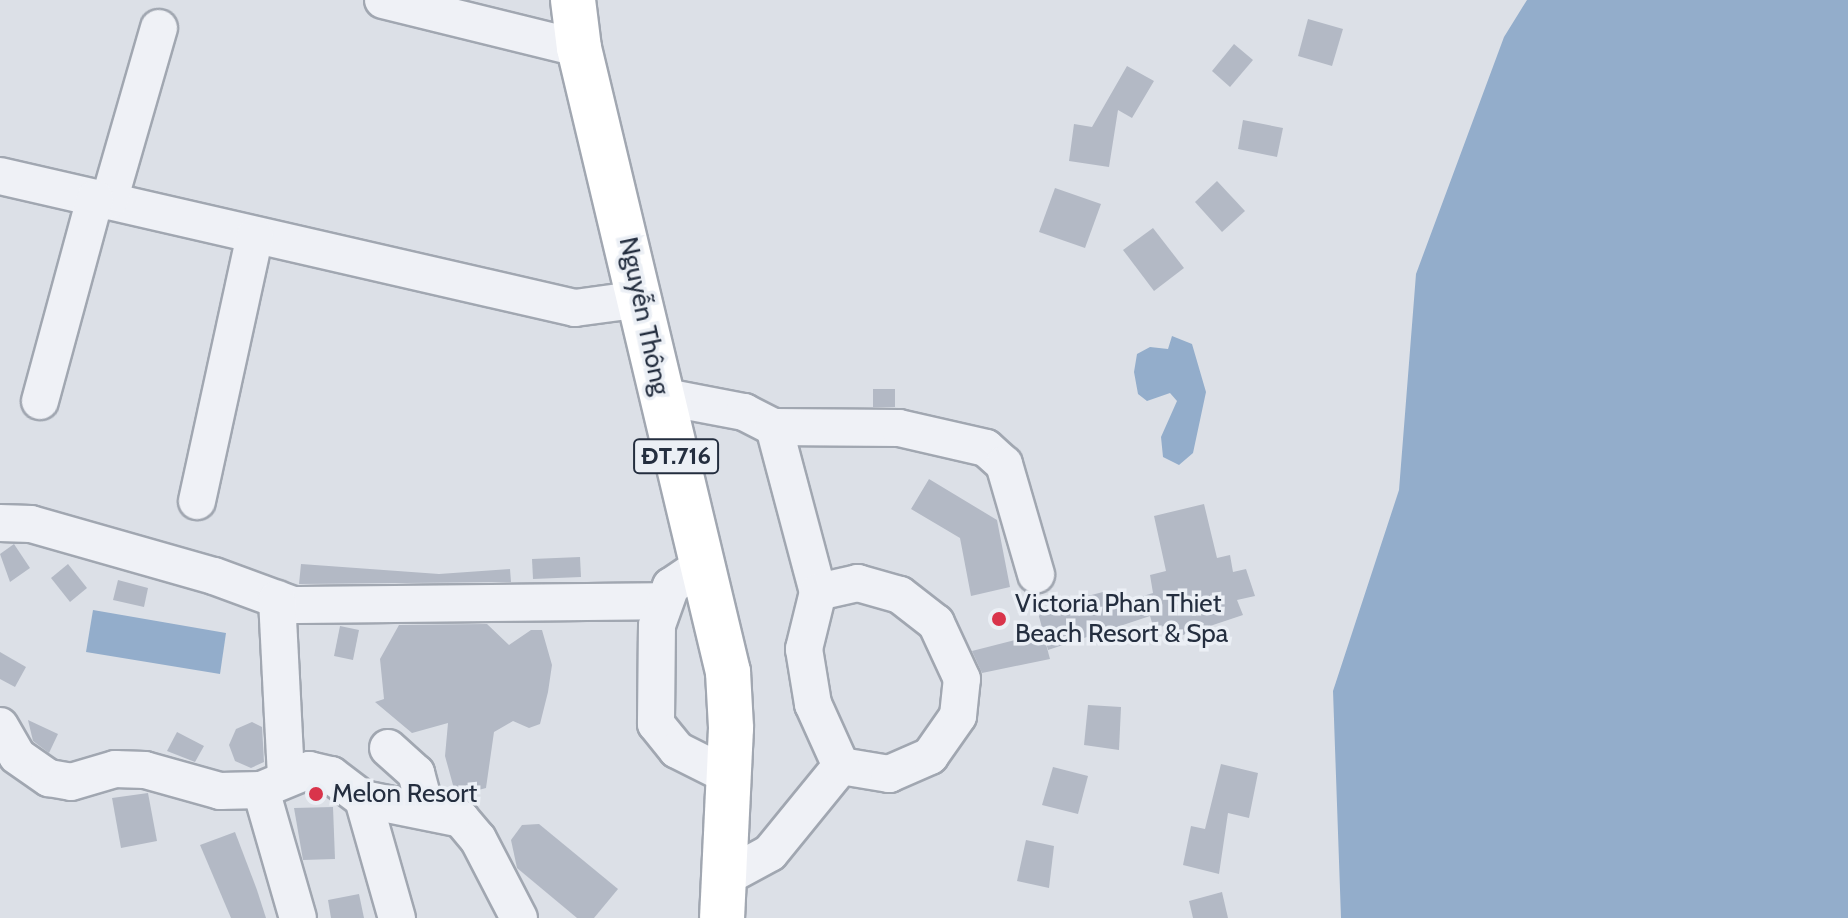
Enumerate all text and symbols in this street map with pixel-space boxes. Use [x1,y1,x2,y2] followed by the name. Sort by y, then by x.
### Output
[612,234,676,398] street label: Nguyễn Thông
[632,436,720,476] road number: ĐT.716
[1015,588,1228,650] place label: Victoria Phan Thiet Beach Resort & Spa
[990,610,1008,628] marker: Victoria Phan Thiet Beach Resort & Spa
[332,778,477,810] place label: Melon Resort
[307,785,325,803] marker: Melon Resort

